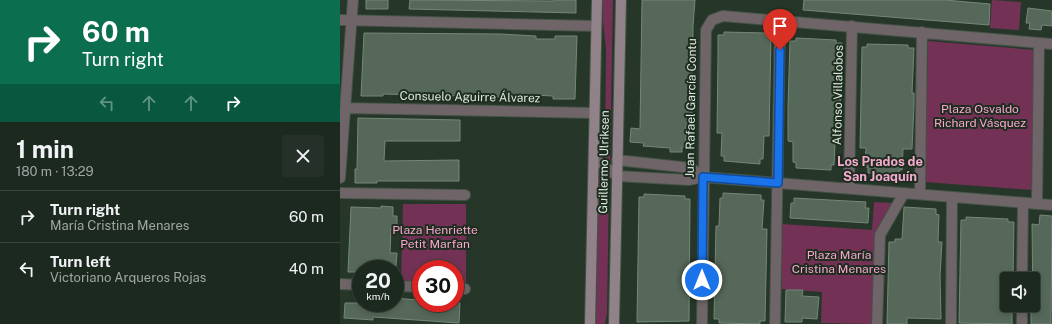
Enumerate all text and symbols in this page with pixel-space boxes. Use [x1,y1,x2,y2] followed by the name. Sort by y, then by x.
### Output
[763,9,797,50] pin
[82,15,150,48] text: 60 m
[769,15,791,37] icon: arrive
[16,16,68,68] icon: right
[683,38,699,178] street label: Juan Rafael García Contu
[830,45,846,145] street label: Alfonso Villalobos
[82,49,164,70] text: Turn right
[399,89,541,105] street label: Consuelo Aguirre Álvarez
[96,92,118,114] icon: left
[138,92,160,114] icon: ahead
[180,92,202,114] icon: ahead
[222,92,244,114] icon: right
[934,102,1026,130] park label: Plaza Osvaldo Richard Vásquez
[596,110,612,214] street label: Guillermo Ulriksen
[16,135,74,163] text: 1 min
[282,135,324,177] button: close
[837,154,923,184] district label: Los Prados de San Joaquín
[16,164,94,179] text: 180 m · 13:29
[50,201,120,218] text: Turn right
[16,206,38,228] icon: right
[289,208,324,225] text: 60 m
[50,218,189,233] text: María Cristina Menares
[392,223,478,251] park label: Plaza Henriette Petit Marfan
[792,248,886,276] park label: Plaza María Cristina Menares
[50,253,111,270] text: Turn left
[16,258,38,280] icon: left
[681,259,723,301] position arrow
[289,260,324,277] text: 40 m
[412,260,464,312] speed limit sign: 30
[365,269,391,293] text: 20
[50,270,206,285] text: Victoriano Arqueros Rojas
[1000,272,1040,312] map controls
[1000,272,1040,312] button: sound
[366,290,390,302] text: km/h

